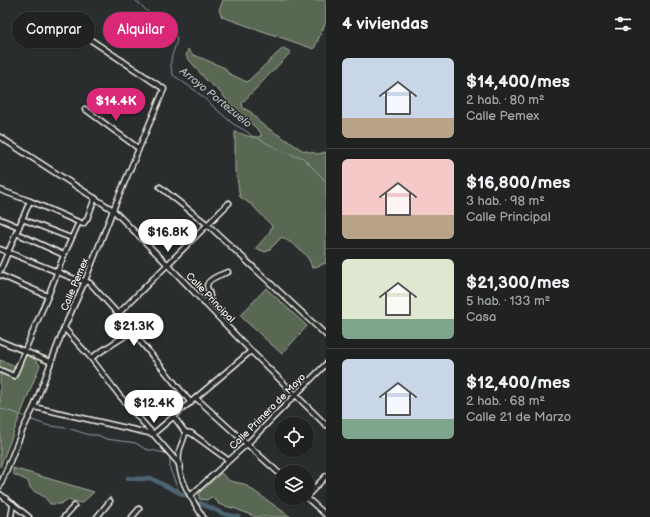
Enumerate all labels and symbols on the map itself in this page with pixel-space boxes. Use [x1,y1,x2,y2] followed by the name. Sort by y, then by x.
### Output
[176,64,255,131] water label: Arroyo Portezuelo
[83,88,149,122] pin: $14.4K
[135,219,201,253] pin: $16.8K
[58,256,92,313] street label: Calle Pemex
[183,270,237,325] street label: Calle Principal
[101,313,167,347] pin: $21.3K
[227,371,308,452] street label: Calle Primero de Mayo
[121,390,187,424] pin: $12.4K

